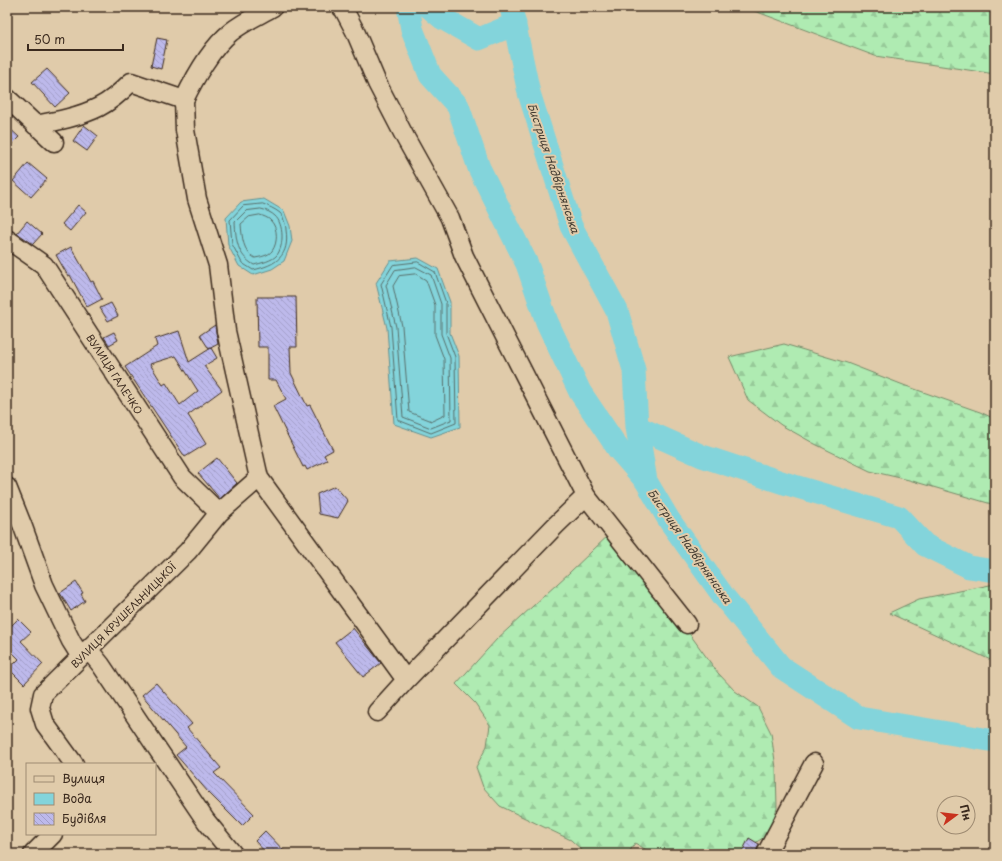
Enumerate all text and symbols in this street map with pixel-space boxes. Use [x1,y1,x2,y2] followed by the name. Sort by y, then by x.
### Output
[28,26,123,52] scale bar
[34,30,65,48] text: 50 m
[524,101,585,236] water label: Бистриця Надвірнянська
[83,331,147,417] street label: ВУЛИЦЯ ГАЛЕЧКО
[644,485,737,608] water label: Бистриця Надвірнянська
[67,558,180,671] street label: ВУЛИЦЯ КРУШЕЛЬНИЦЬКОЇ
[26,763,156,835] legend
[62,769,105,787] text: Вулиця
[62,789,92,807] text: Вода
[936,795,976,835] north arrow
[956,802,976,822] text: Пн
[62,809,107,827] text: Будівля

